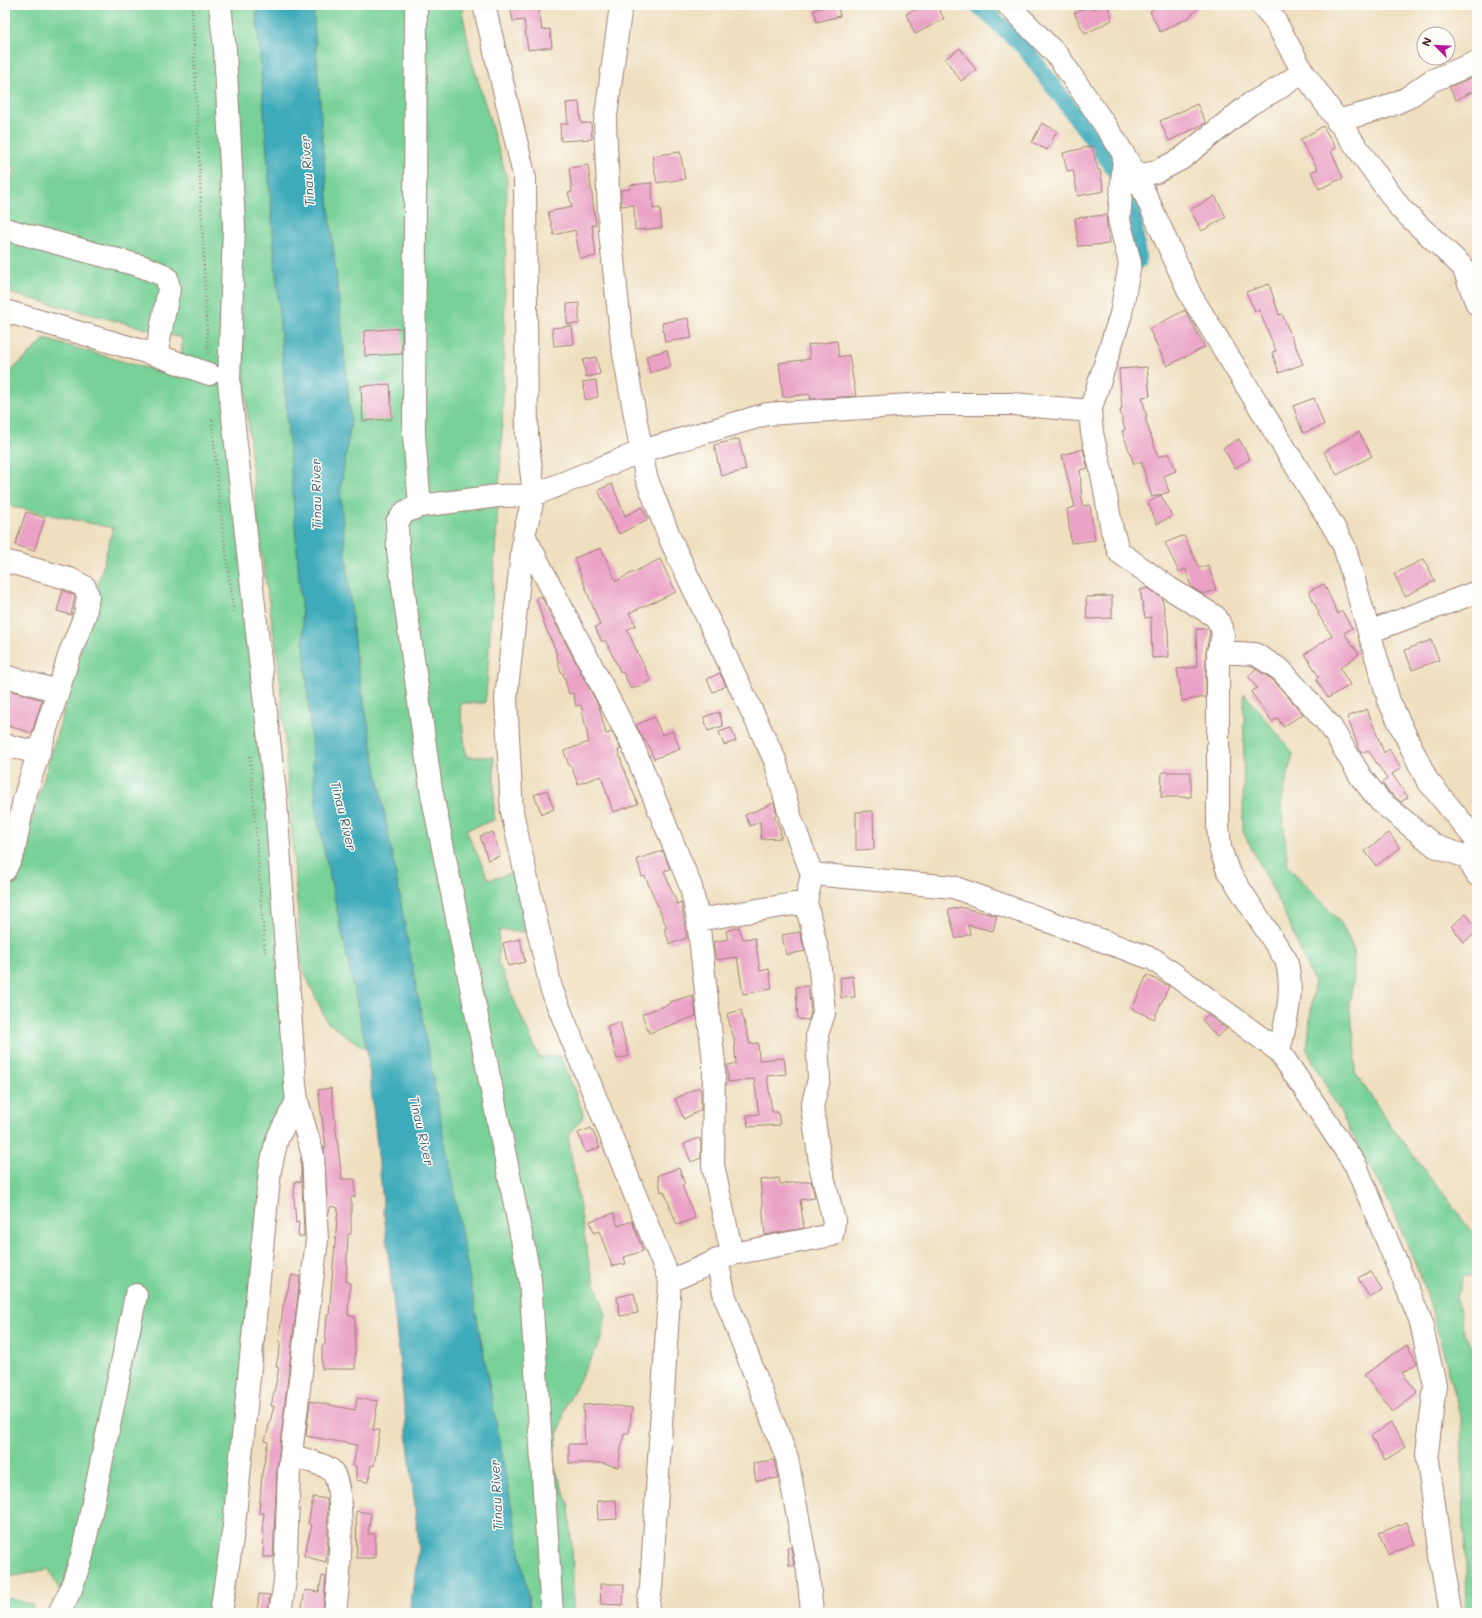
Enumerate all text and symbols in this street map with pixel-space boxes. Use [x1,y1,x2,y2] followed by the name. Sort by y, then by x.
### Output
[1416,26,1456,66] north arrow
[1418,35,1435,49] text: N
[295,134,317,207] water label: Tinau River
[306,458,325,530] water label: Tinau River
[328,779,362,853] water label: Tinau River
[406,1094,439,1168] water label: Tinau River
[485,1458,506,1531] water label: Tinau River

